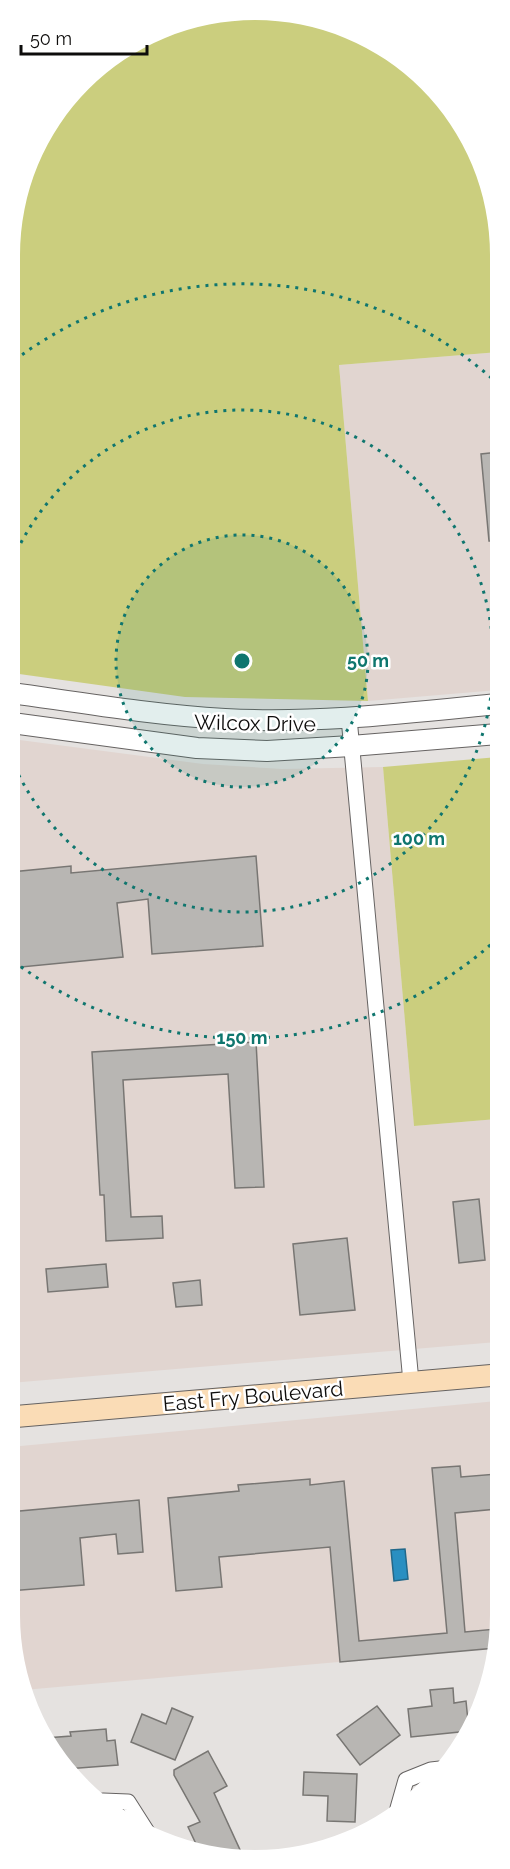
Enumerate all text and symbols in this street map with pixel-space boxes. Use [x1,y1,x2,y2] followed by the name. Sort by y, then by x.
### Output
[21,18,147,56] scale bar
[30,28,72,49] text: 50 m
[347,650,389,671] text: 50 m
[232,651,252,671] centre of rings
[194,709,316,737] street label: Wilcox Drive
[393,828,445,849] text: 100 m
[217,1027,268,1048] text: 150 m
[162,1376,344,1416] street label: East Fry Boulevard

